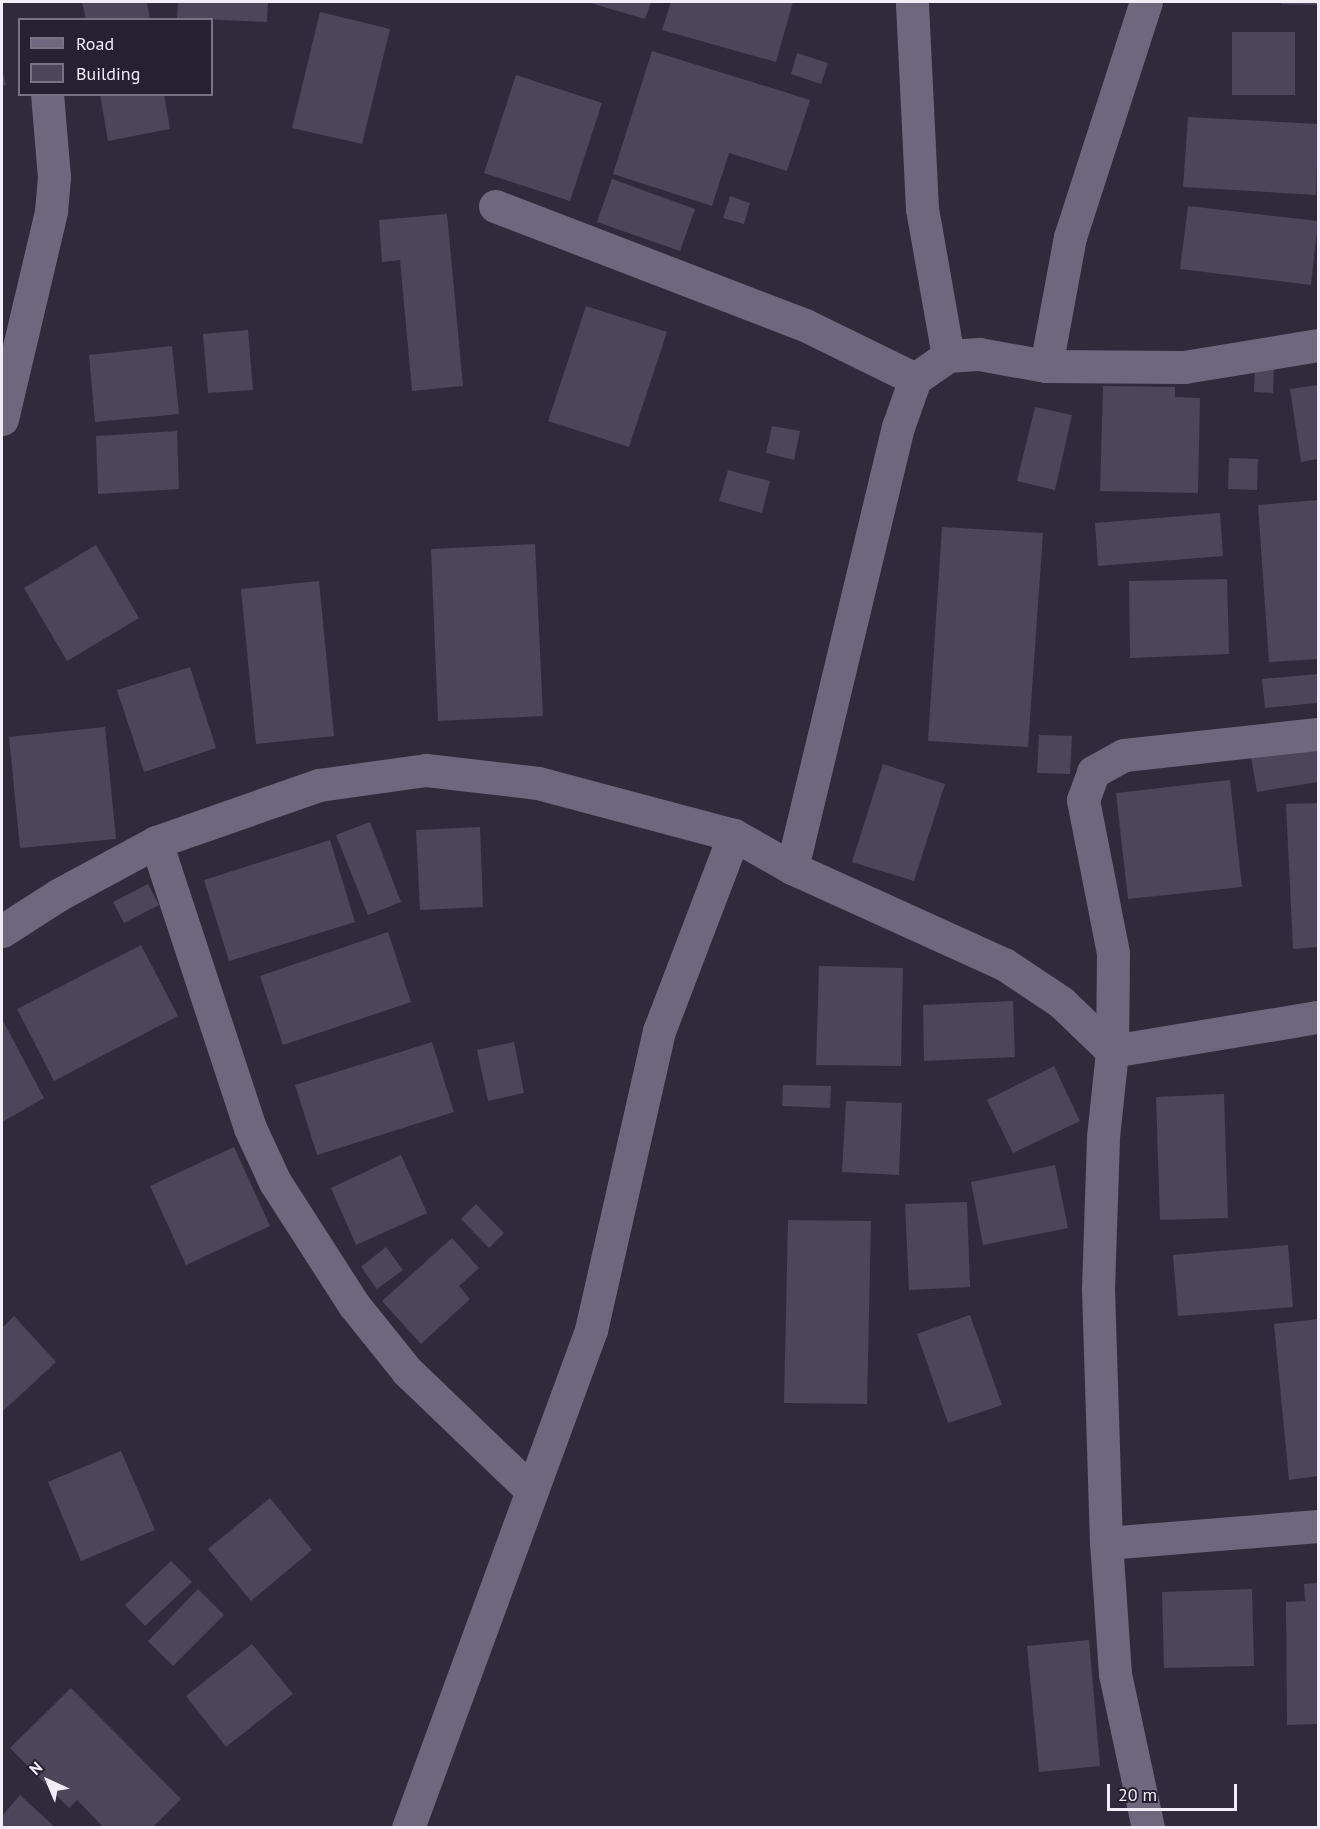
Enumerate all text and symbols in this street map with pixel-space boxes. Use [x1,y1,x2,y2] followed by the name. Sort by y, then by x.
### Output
[18,18,213,96] legend
[76,32,114,55] text: Road
[76,62,140,85] text: Building
[18,1751,78,1811] north arrow
[25,1757,46,1779] text: N
[1110,1772,1240,1810] scale bar
[1118,1783,1157,1806] text: 20 m

